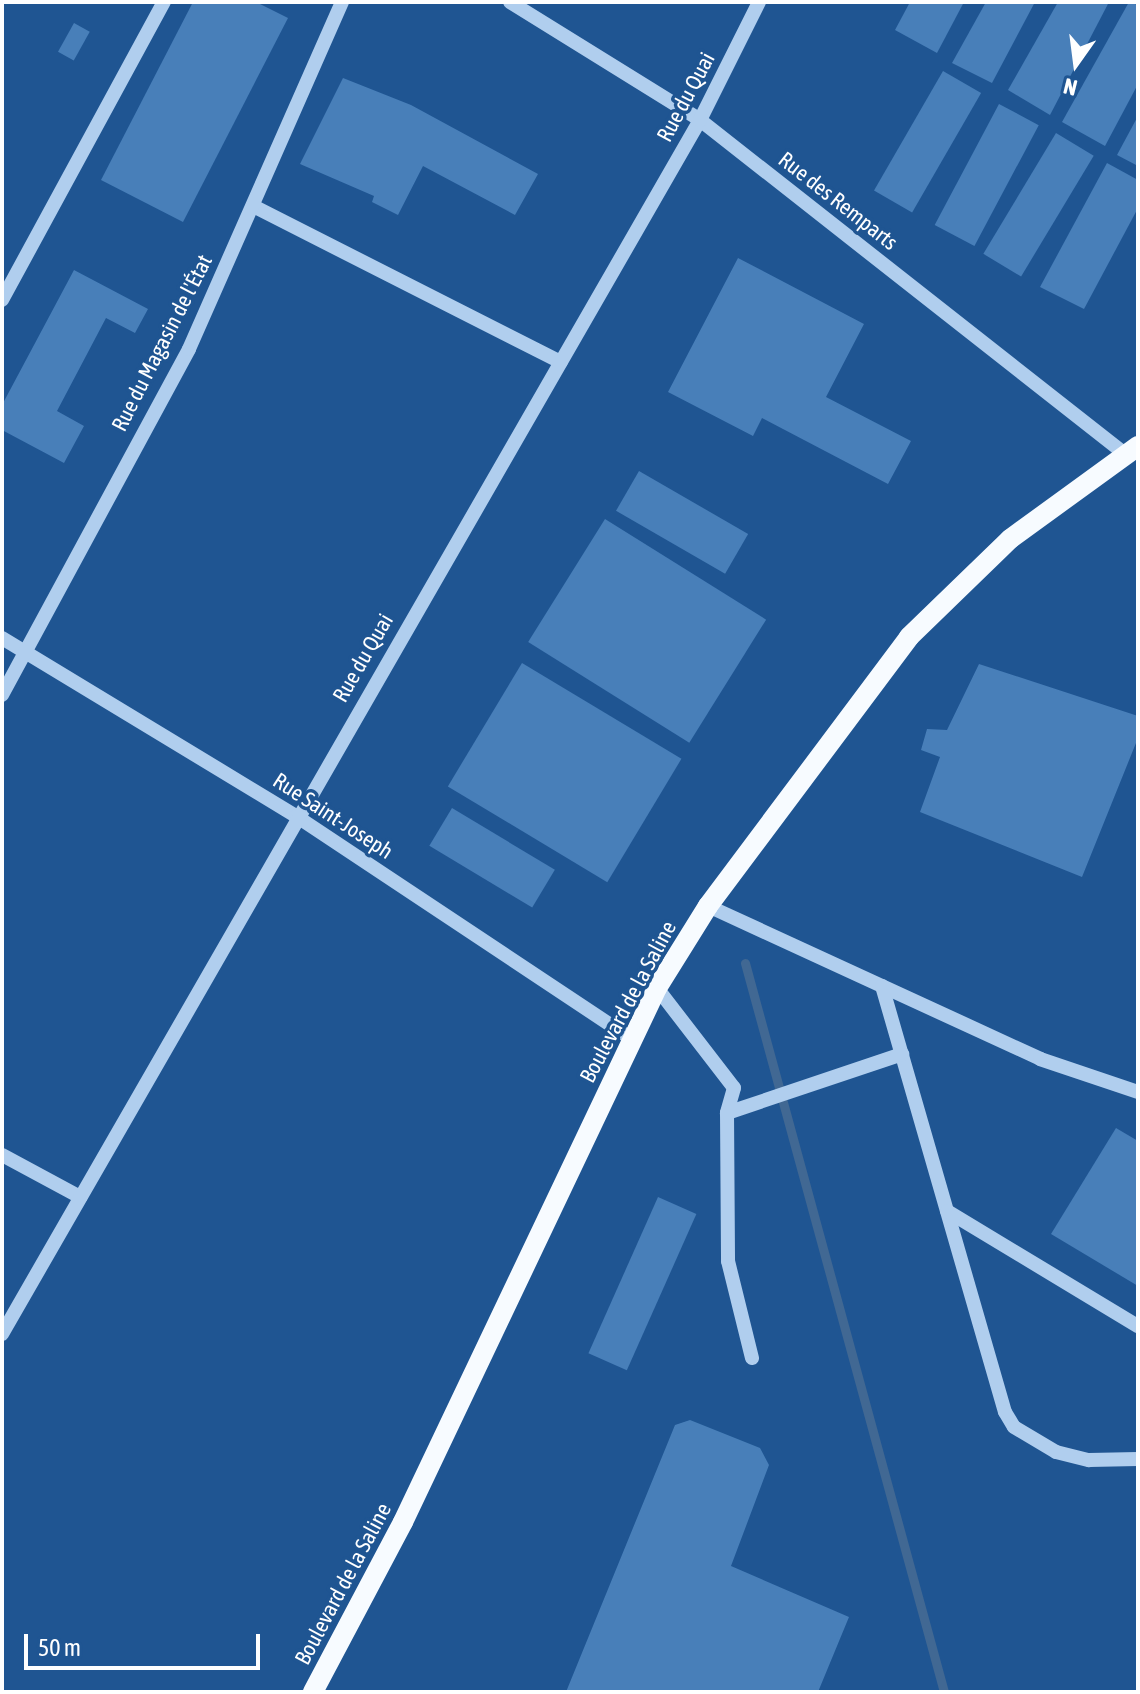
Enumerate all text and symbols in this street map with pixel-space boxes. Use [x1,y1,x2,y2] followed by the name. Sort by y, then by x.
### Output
[1036,24,1116,104] north arrow
[651,48,721,146] street label: Rue du Quai
[1061,73,1080,101] text: N
[773,146,903,256] street label: Rue des Remparts
[106,250,218,436] street label: Rue du Magasin de l'État
[327,609,399,707] street label: Rue du Quai
[268,767,398,865] street label: Rue Saint-Joseph
[574,917,682,1087] street label: Boulevard de la Saline
[289,1499,397,1669] street label: Boulevard de la Saline
[28,1618,264,1668] scale bar
[38,1634,81,1661] text: 50 m

